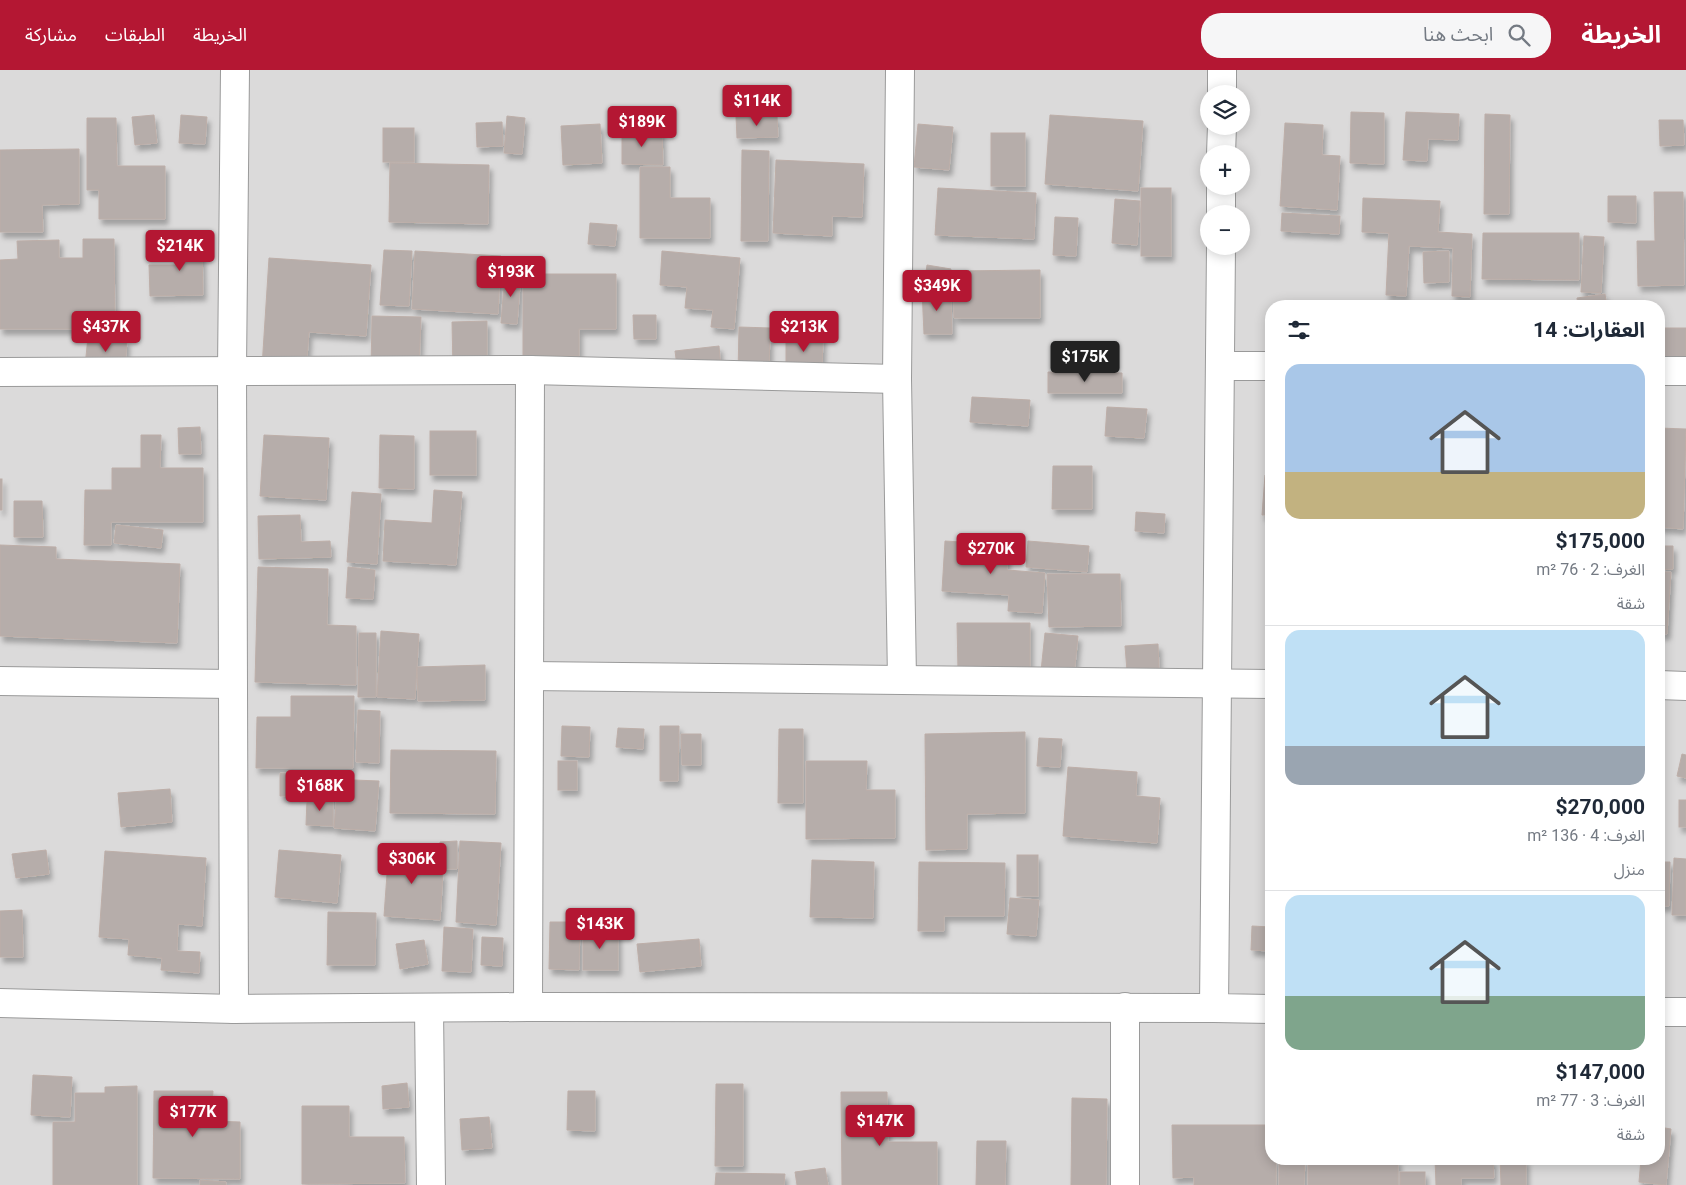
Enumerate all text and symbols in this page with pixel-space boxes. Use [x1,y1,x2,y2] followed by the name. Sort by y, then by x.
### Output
[1201,13,1551,58] search box
[1505,21,1533,49] icon: search
[1581,21,1661,49] text: الخريطة
[1423,23,1493,46] text: ابحث هنا
[25,24,77,45] text: مشاركة
[105,24,165,45] text: الطبقات
[193,24,247,45] text: الخريطة
[722,85,792,127] pin: $114K
[1200,85,1250,255] map controls
[1200,85,1250,135] button: layers
[734,91,780,110] text: $114K
[607,106,677,148] pin: $189K
[619,112,665,131] text: $189K
[1200,145,1250,195] button: +
[1200,205,1250,255] button: −
[145,230,215,272] pin: $214K
[157,236,203,255] text: $214K
[476,256,546,298] pin: $193K
[488,262,534,281] text: $193K
[902,270,972,312] pin: $349K
[914,276,960,295] text: $349K
[71,310,141,353] pin: $437K
[769,310,839,353] pin: $213K
[1285,316,1313,344] icon: filters
[83,317,129,336] text: $437K
[781,317,827,336] text: $213K
[1533,318,1645,342] text: العقارات: 14
[1050,340,1120,383] pin: $175K
[1062,347,1108,366] text: $175K
[1420,397,1510,487] icon: home
[1555,529,1645,553] text: $175,000
[956,532,1026,575] pin: $270K
[968,539,1014,558] text: $270K
[1536,560,1645,579] text: الغرف: 2 · 76 m²
[1617,594,1645,613] text: شقة
[1420,662,1510,752] icon: home
[285,770,355,812] pin: $168K
[297,776,343,795] text: $168K
[1555,795,1645,819] text: $270,000
[1527,826,1645,845] text: الغرف: 4 · 136 m²
[377,842,447,885] pin: $306K
[389,849,435,868] text: $306K
[1614,860,1645,879] text: منزل
[565,908,635,950] pin: $143K
[577,914,623,933] text: $143K
[1420,927,1510,1017] icon: home
[1555,1060,1645,1084] text: $147,000
[1536,1091,1645,1110] text: الغرف: 3 · 77 m²
[158,1096,228,1138] pin: $177K
[170,1102,216,1121] text: $177K
[845,1104,915,1147] pin: $147K
[857,1111,903,1130] text: $147K
[1617,1125,1645,1144] text: شقة

